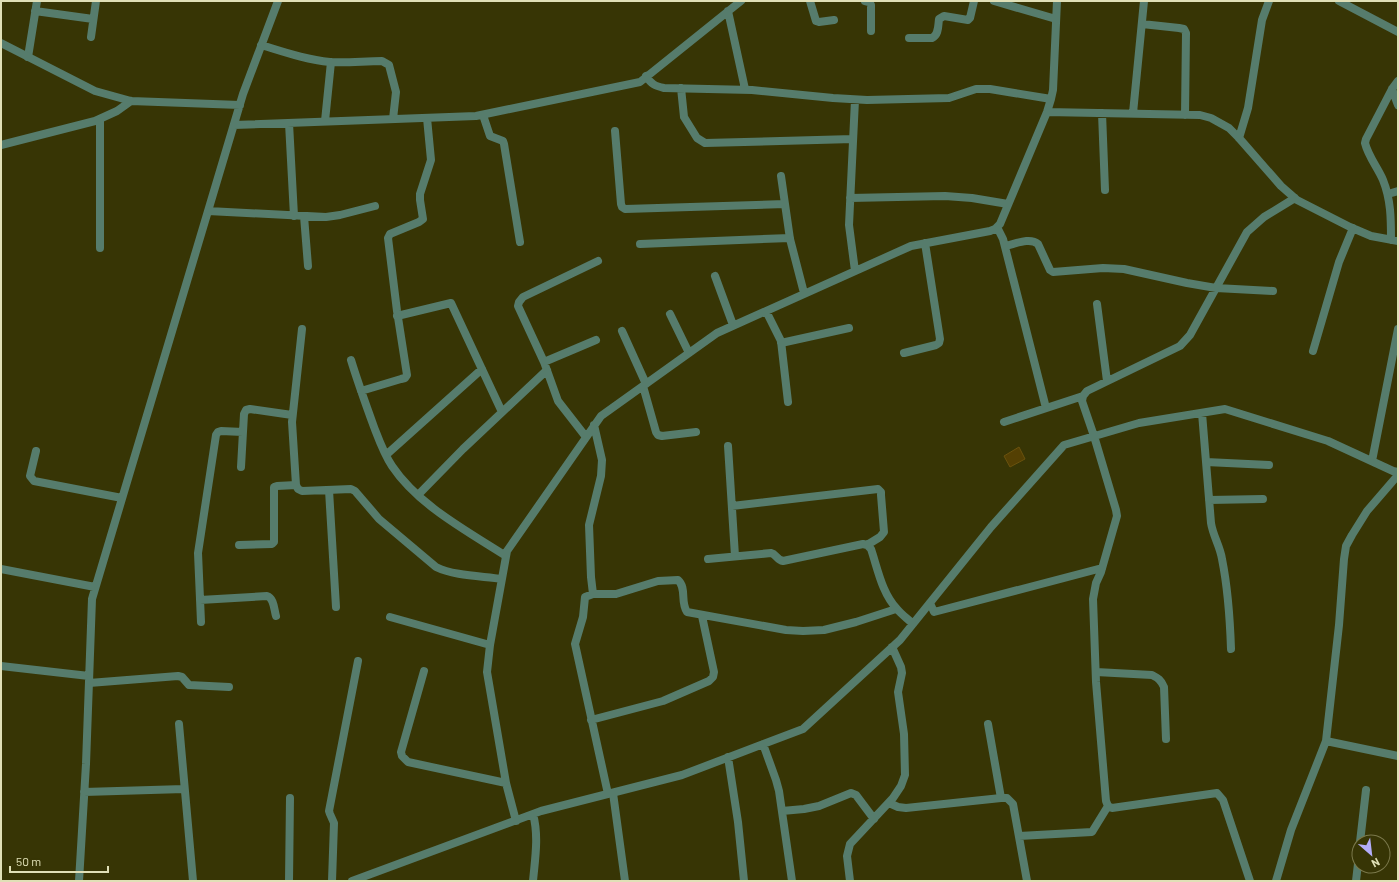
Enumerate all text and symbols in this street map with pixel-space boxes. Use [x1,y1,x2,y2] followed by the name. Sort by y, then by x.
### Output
[1351,834,1391,874] north arrow
[10,848,108,874] scale bar
[16,854,41,868] text: 50 m
[1370,856,1382,871] text: N

